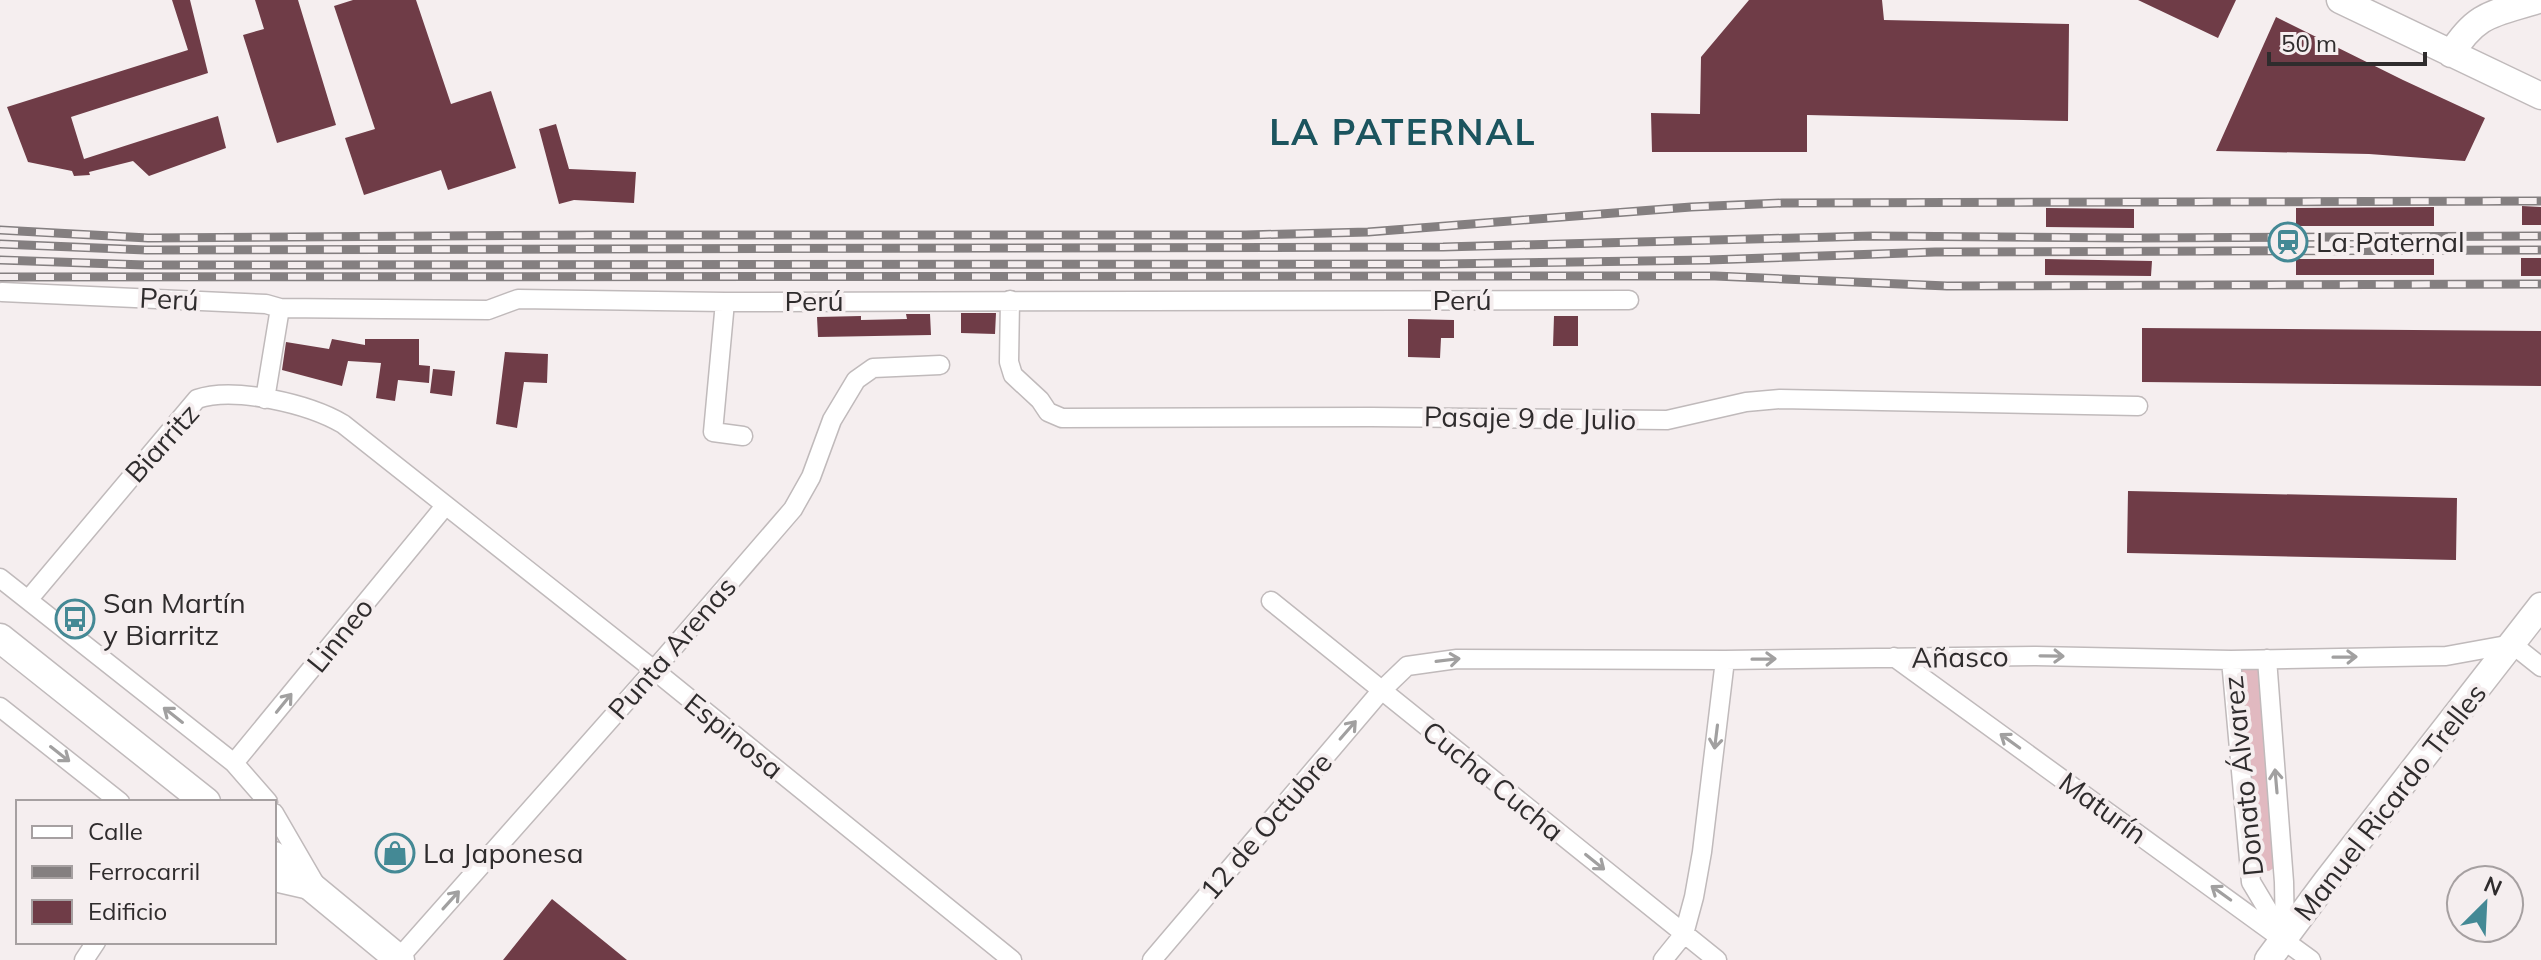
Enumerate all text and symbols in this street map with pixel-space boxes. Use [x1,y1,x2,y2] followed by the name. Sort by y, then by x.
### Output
[2269,16,2425,66] scale bar
[2281,28,2337,58] text: 50 m
[1269,109,1537,154] district label: LA PATERNAL
[2267,221,2309,263] station icon: La Paternal
[2316,224,2465,259] place label: La Paternal
[139,279,199,318] street label: Perú
[1432,282,1492,317] street label: Perú
[784,283,844,318] street label: Perú
[117,396,206,489] street label: Biarritz
[1424,398,1636,437] street label: Pasaje 9 de Julio
[600,569,743,726] street label: Punta Arenas
[103,585,246,652] place label: San Martín y Biarritz
[299,590,380,679] street label: Linneo
[54,598,96,640] bus stop icon: San Martín y Biarritz
[1911,638,2009,675] street label: Añasco
[2038,648,2065,664] one-way arrow
[2331,650,2358,665] one-way arrow
[1750,651,1777,667] one-way arrow
[1434,653,1461,668] one-way arrow
[2215,674,2270,878] street label: Donato Álvarez
[2286,676,2493,927] street label: Manuel Ricardo Trelles
[678,685,791,786] street label: Espinosa
[275,693,293,714] one-way arrow
[163,706,184,724] one-way arrow
[1416,713,1571,848] street label: Cucha Cucha
[1339,721,1357,741] one-way arrow
[1708,724,1723,749] one-way arrow
[2000,733,2022,750] one-way arrow
[1192,745,1339,906] street label: 12 de Octubre
[49,746,70,763] one-way arrow
[2053,764,2154,851] street label: Maturín
[2269,768,2284,795] one-way arrow
[16,800,276,944] legend
[88,816,143,846] text: Calle
[374,832,416,874] shop icon: La Japonesa
[423,835,584,870] place label: La Japonesa
[1584,854,1605,871] one-way arrow
[88,856,200,886] text: Ferrocarril
[2445,864,2525,944] north arrow
[2480,870,2506,902] text: N
[2211,885,2233,901] one-way arrow
[442,890,460,910] one-way arrow
[88,896,167,926] text: Edificio

